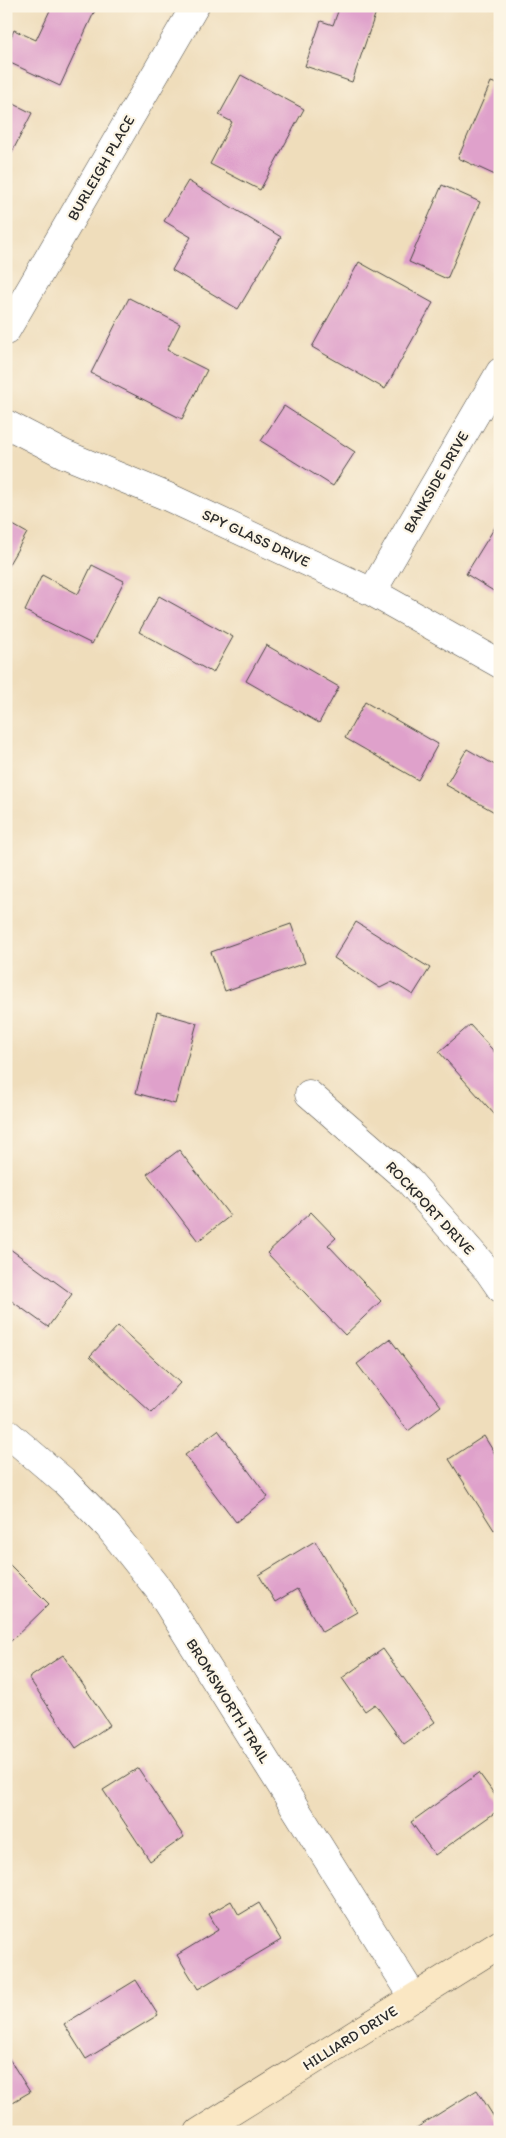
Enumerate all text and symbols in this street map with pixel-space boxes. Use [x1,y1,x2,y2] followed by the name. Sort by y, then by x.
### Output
[64,112,138,224] street label: BURLEIGH PLACE
[400,428,472,536] street label: BANKSIDE DRIVE
[199,505,313,571] street label: SPY GLASS DRIVE
[382,1157,478,1259] street label: ROCKPORT DRIVE
[182,1635,274,1767] street label: BROMSWORTH TRAIL
[299,2002,401,2074] street label: HILLIARD DRIVE

